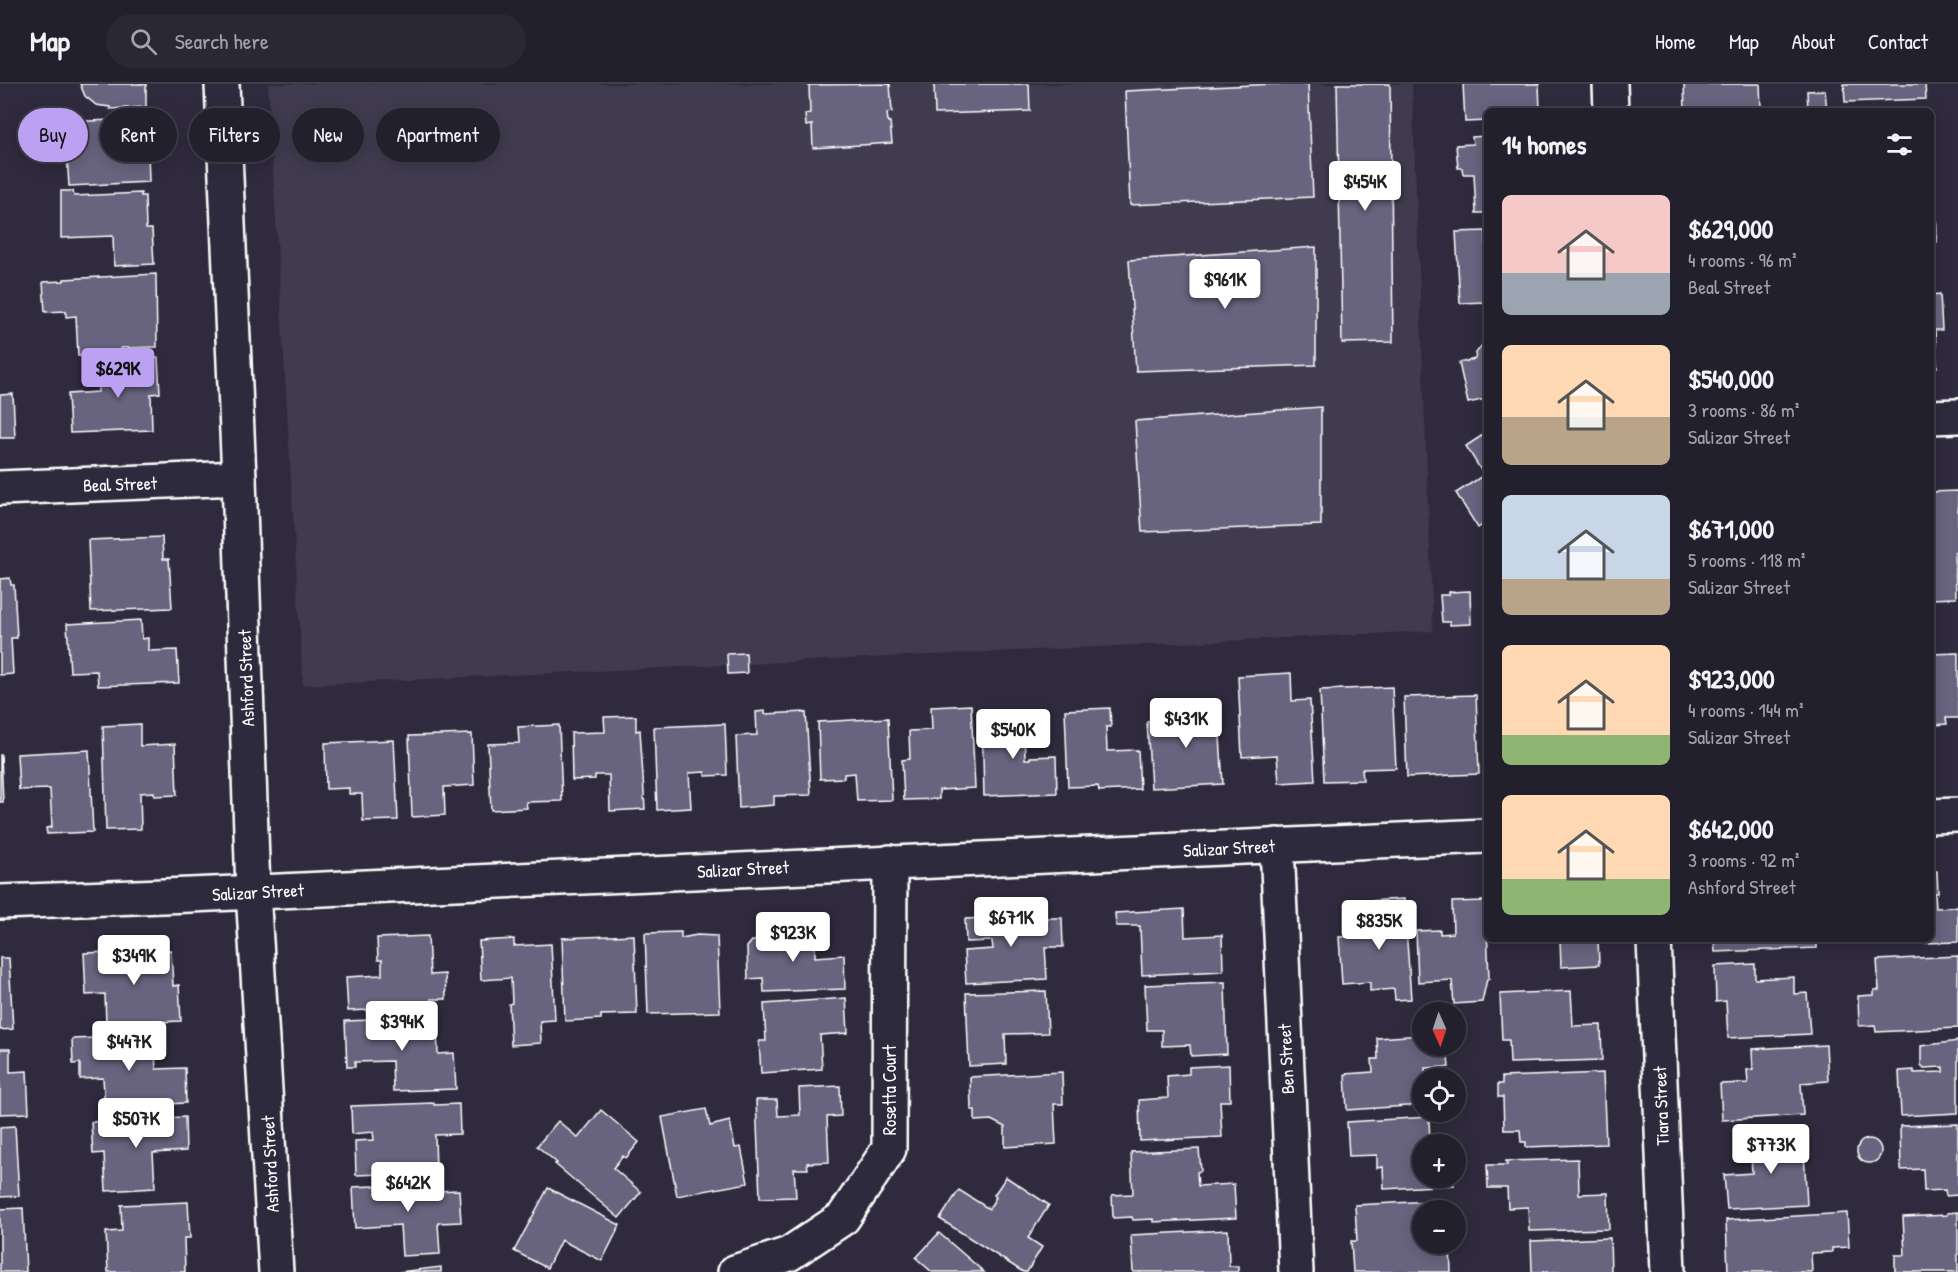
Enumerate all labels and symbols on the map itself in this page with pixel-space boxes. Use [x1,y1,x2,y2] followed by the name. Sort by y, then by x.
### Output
[1323,161,1407,212] pin: $454K
[1183,259,1267,310] pin: $961K
[76,348,160,399] pin: $629K
[82,470,158,498] street label: Beal Street
[232,628,260,727] street label: Ashford Street
[1144,698,1228,749] pin: $431K
[971,709,1055,760] pin: $540K
[1182,833,1276,863] street label: Salizar Street
[696,854,790,884] street label: Salizar Street
[211,877,305,907] street label: Salizar Street
[969,897,1053,948] pin: $671K
[1337,900,1421,951] pin: $835K
[751,912,835,963] pin: $923K
[92,935,176,986] pin: $349K
[360,1001,444,1052] pin: $394K
[1412,1002,1466,1056] north arrow
[87,1021,171,1072] pin: $447K
[1272,1022,1300,1095] street label: Ben Street
[877,1044,902,1135] street label: Rosetta Court
[1647,1065,1675,1146] street label: Tiara Street
[94,1098,178,1149] pin: $507K
[255,1114,285,1213] street label: Ashford Street
[1729,1124,1813,1175] pin: $773K
[366,1162,450,1213] pin: $642K

